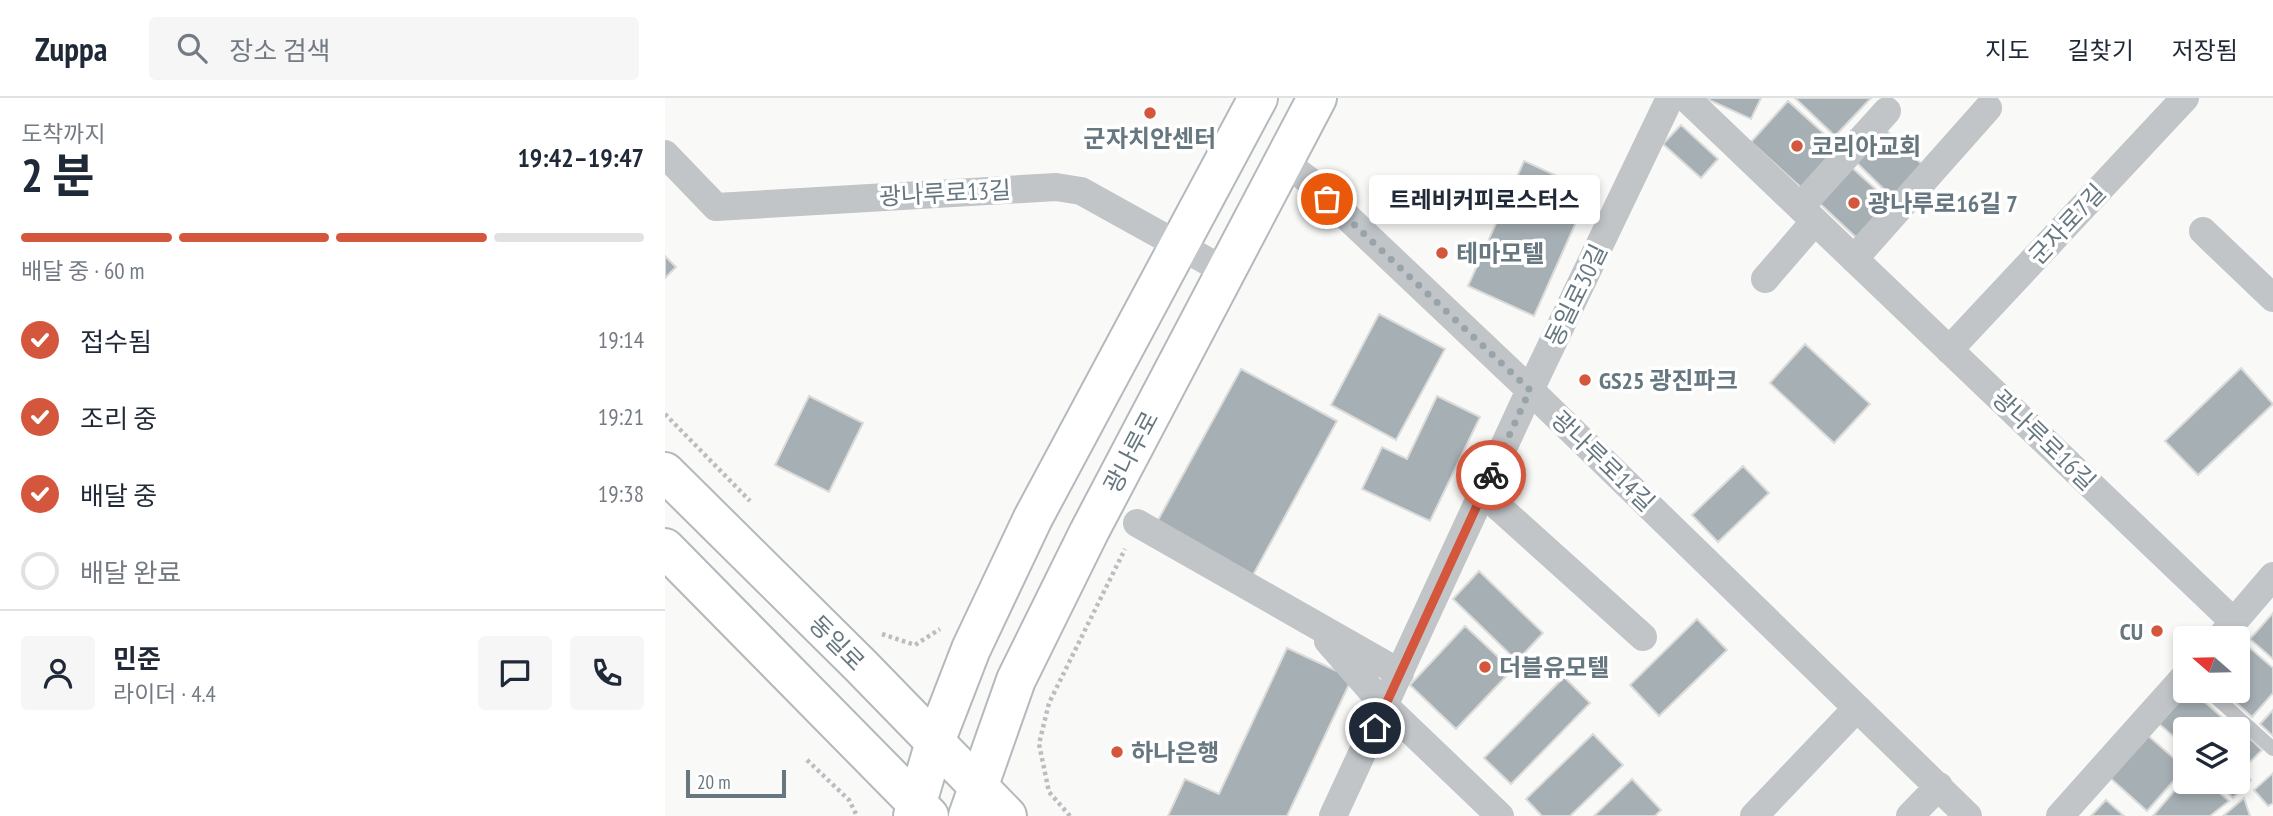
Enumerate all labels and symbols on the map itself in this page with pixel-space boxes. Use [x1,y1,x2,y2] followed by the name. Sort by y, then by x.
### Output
[1142,105,1158,121] marker: 군자치안센터
[1084,123,1216,154] place label: 군자치안센터
[1811,131,1921,162] place label: 코리아교회
[1789,138,1805,154] marker: 코리아교회
[1297,169,1357,229] pin
[878,174,1012,212] street label: 광나루로13길
[1369,174,1600,224] callout: 트레비커피로스터스
[2022,177,2112,271] street label: 군자로7길
[1868,188,2018,219] place label: 광나루로16길 7
[1846,195,1862,211] marker: 광나루로16길 7
[1456,238,1544,269] place label: 테마모텔
[1538,239,1614,351] street label: 동일로30길
[1434,245,1450,261] marker: 테마모텔
[1599,365,1738,396] place label: GS25 광진파크
[1577,372,1593,388] marker: GS25 광진파크
[1986,383,2102,497] street label: 광나루로16길
[1545,404,1661,518] street label: 광나루로14길
[1097,406,1165,498] street label: 광나루로
[1456,440,1526,510] courier
[803,609,871,677] street label: 동일로
[2120,616,2143,647] place label: CU
[2149,623,2165,639] marker: CU
[2173,626,2251,704] north arrow
[1499,652,1609,683] place label: 더블유모텔
[1477,659,1493,675] marker: 더블유모텔
[1345,698,1405,758] pin
[1131,737,1219,768] place label: 하나은행
[1109,744,1125,760] marker: 하나은행
[686,767,786,799] scale bar

